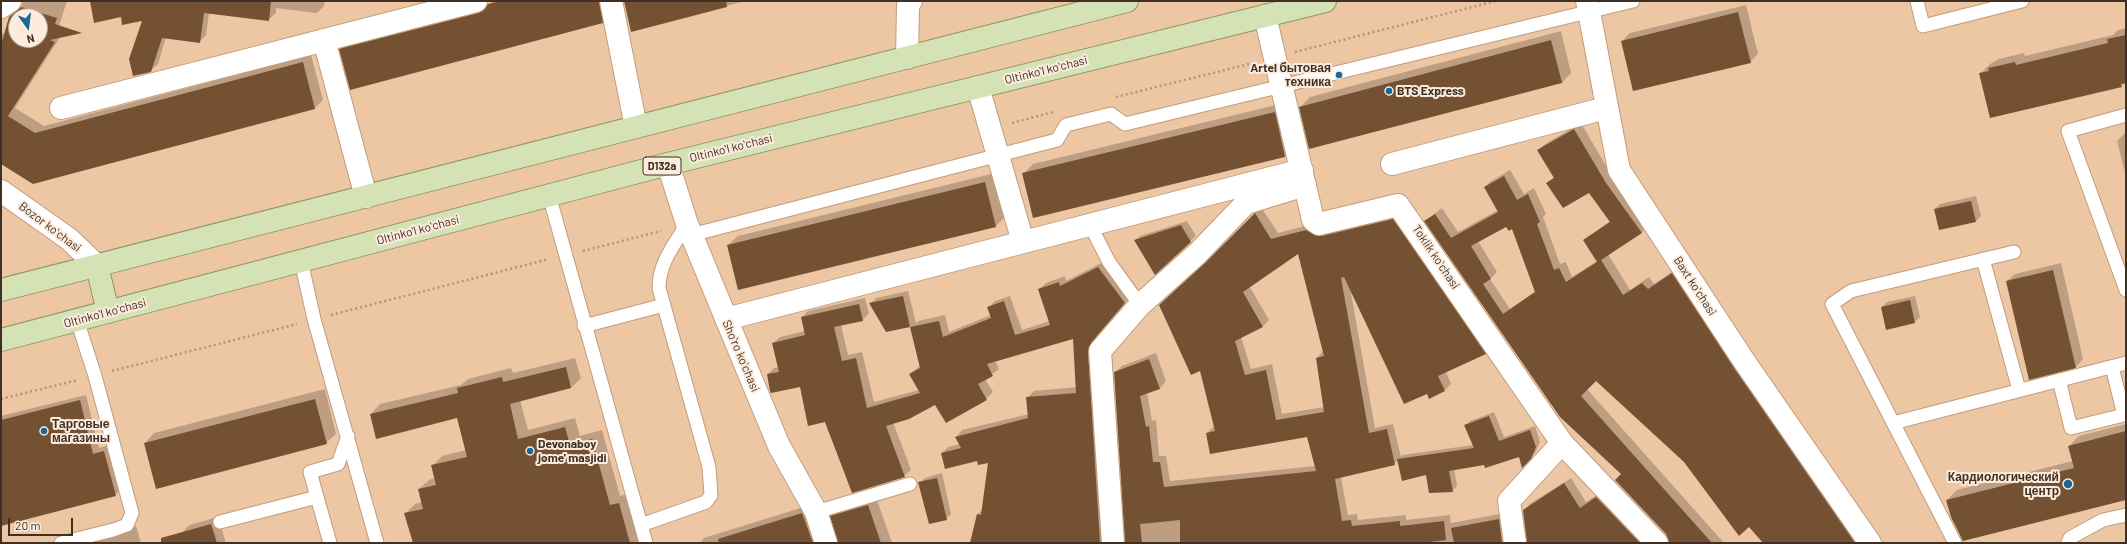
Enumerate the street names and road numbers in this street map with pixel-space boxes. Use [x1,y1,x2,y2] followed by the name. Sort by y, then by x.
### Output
[1003,53,1089,87] street label: Oltinkoʻl koʻchasi
[688,131,774,165] street label: Oltinkoʻl koʻchasi
[643,157,681,175] road number: D132a
[16,199,84,255] street label: Bozor koʻchasi
[375,212,461,248] street label: Oltinkoʻl koʻchasi
[1409,222,1463,292] street label: Toklik koʻchasi
[1671,254,1719,318] street label: Baxt koʻchasi
[62,295,148,331] street label: Oltinkoʻl koʻchasi
[719,318,763,394] street label: Shoʻro koʻchasi

